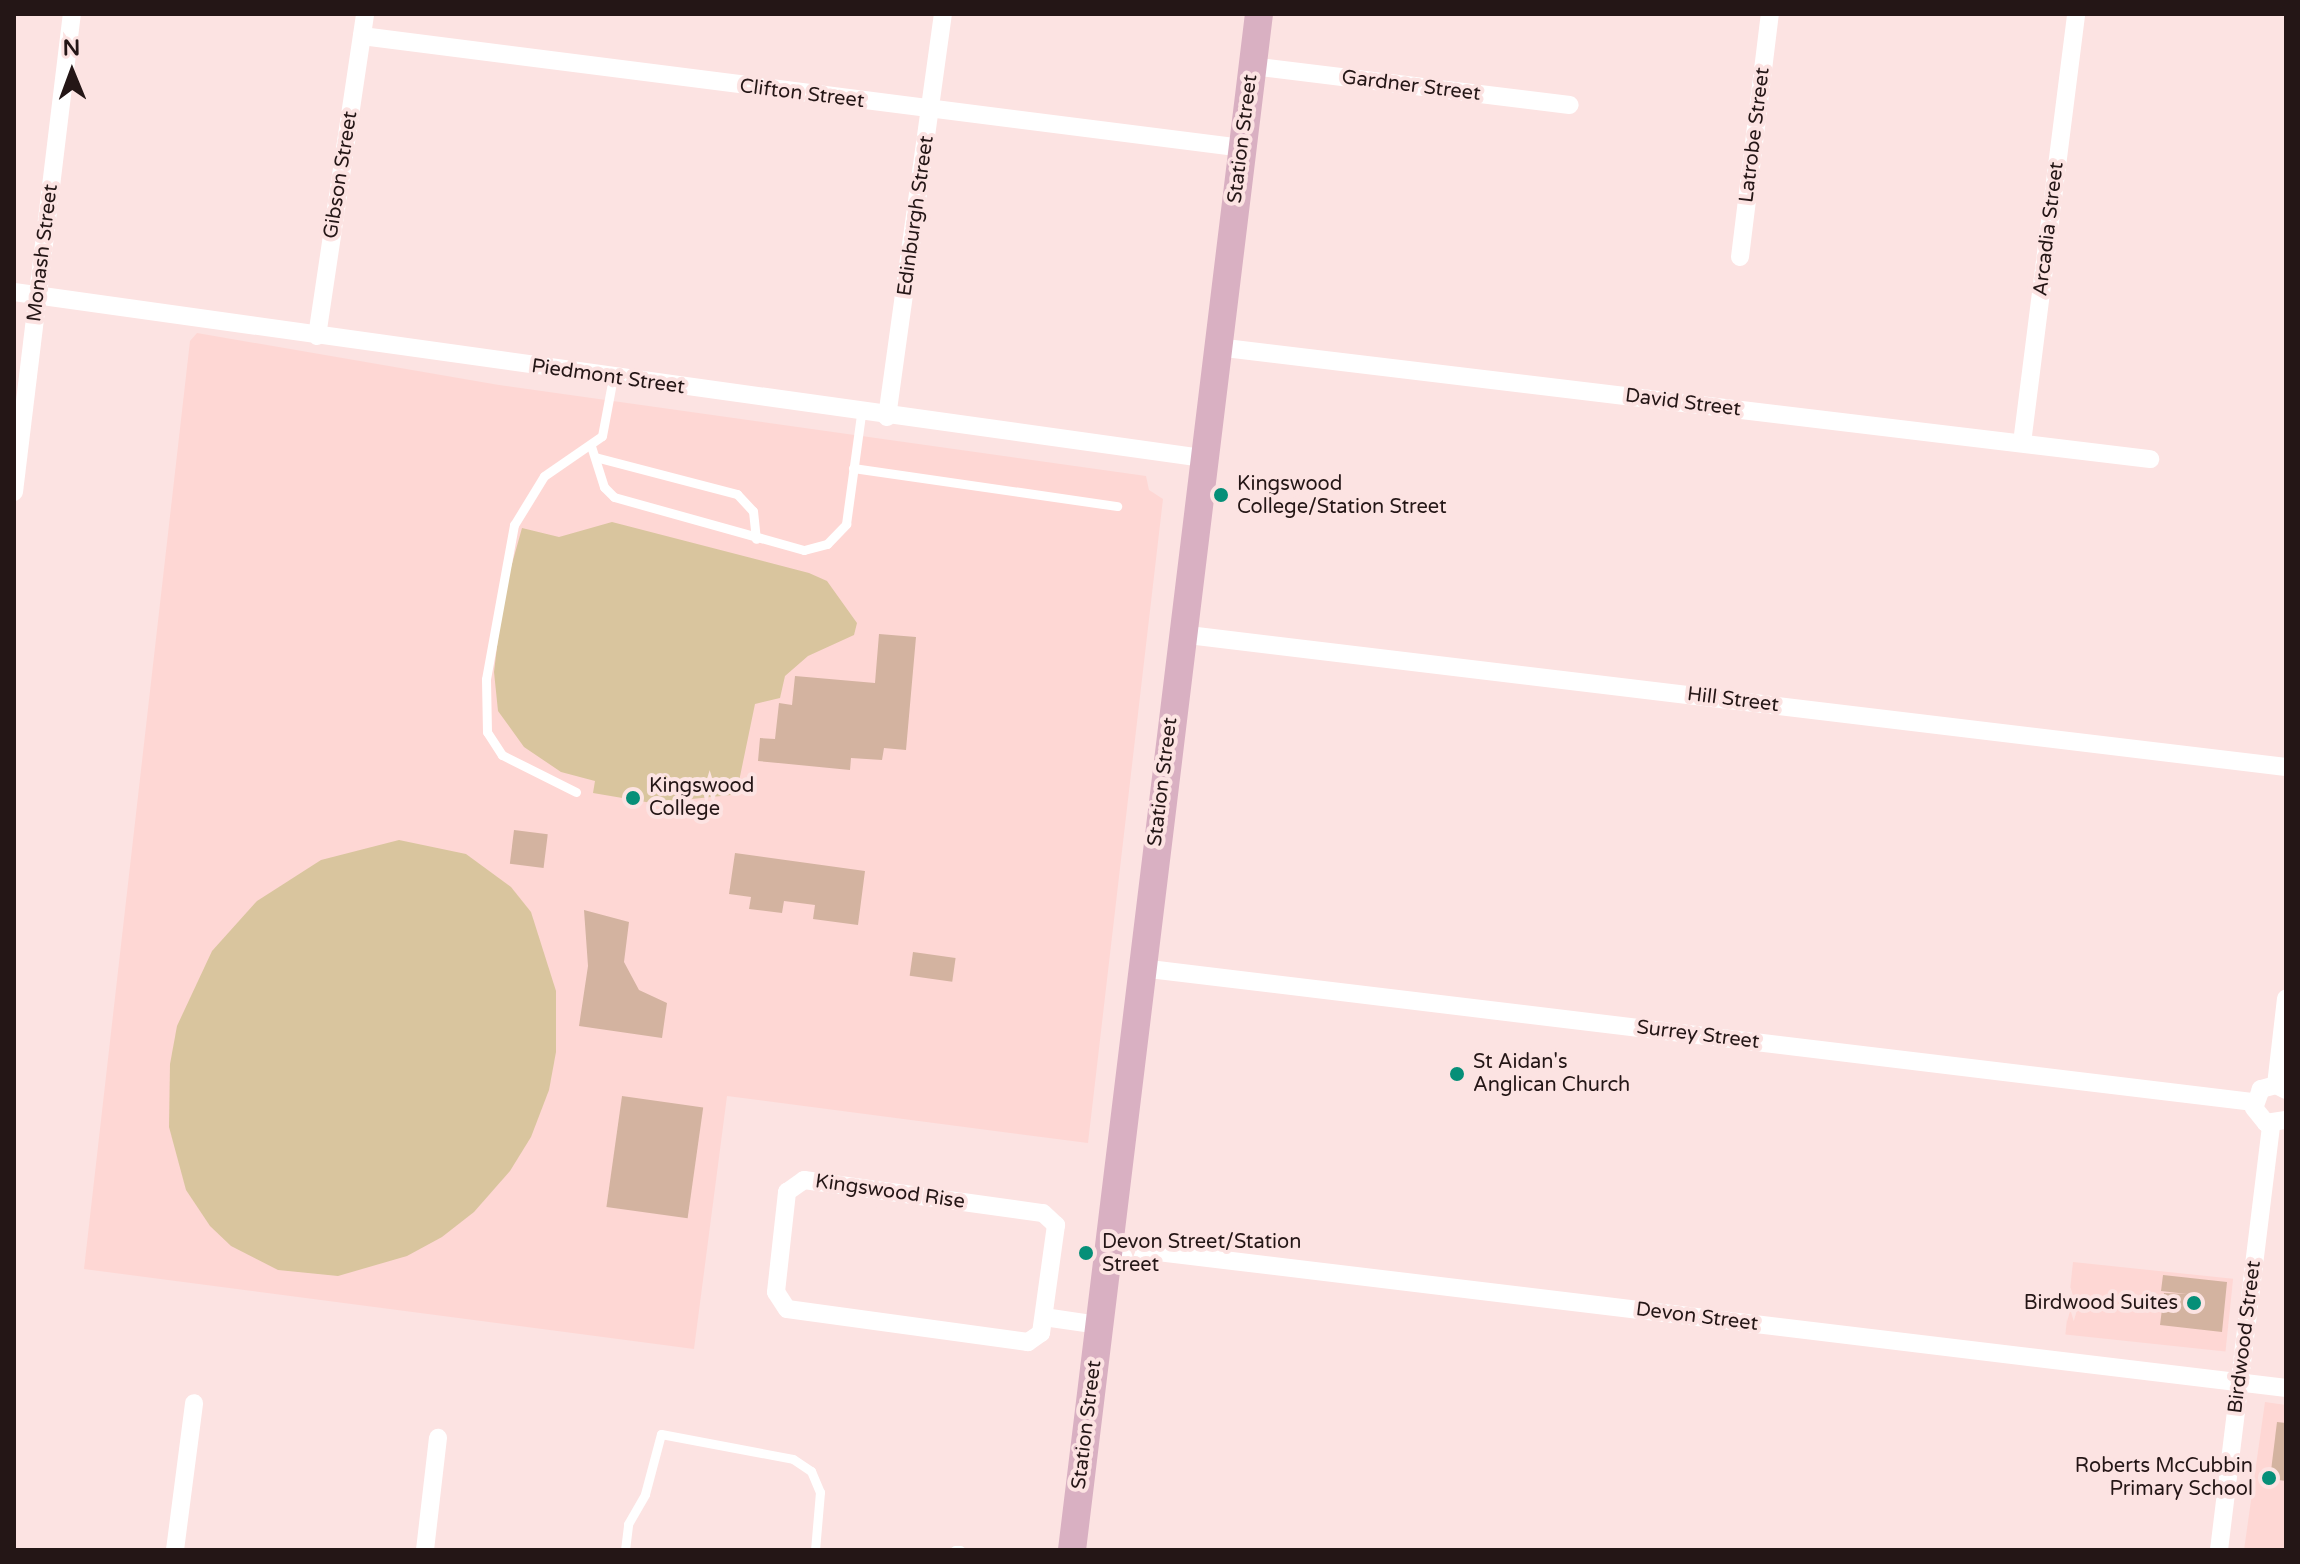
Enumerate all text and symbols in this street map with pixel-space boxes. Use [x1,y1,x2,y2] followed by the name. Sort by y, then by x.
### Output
[32,32,112,112] north arrow
[63,35,81,61] text: N
[1340,66,1482,106] street label: Gardner Street
[1735,66,1775,204] street label: Latrobe Street
[1223,73,1263,205] street label: Station Street
[738,74,866,114] street label: Clifton Street
[319,109,363,241] street label: Gibson Street
[893,134,939,298] street label: Edinburgh Street
[2029,160,2069,298] street label: Arcadia Street
[23,183,63,323] street label: Monash Street
[530,354,686,400] street label: Piedmont Street
[1624,384,1742,422] street label: David Street
[1237,472,1447,519] place label: Kingswood College/Station Street
[1212,486,1230,504] marker: Kingswood College/Station Street
[1686,682,1780,718] street label: Hill Street
[1143,716,1183,848] street label: Station Street
[649,774,754,821] place label: Kingswood College
[624,789,642,807] marker: Kingswood College
[1635,1016,1761,1054] street label: Surrey Street
[1473,1050,1630,1097] place label: St Aidan's Anglican Church
[1448,1065,1466,1083] marker: St Aidan's Anglican Church
[814,1170,966,1214] street label: Kingswood Rise
[1102,1230,1301,1277] place label: Devon Street/Station Street
[1077,1244,1095,1262] marker: Devon Street/Station Street
[2224,1259,2266,1415] street label: Birdwood Street
[2024,1291,2178,1315] place label: Birdwood Suites
[2185,1294,2203,1312] marker: Birdwood Suites
[1634,1298,1760,1336] street label: Devon Street
[1067,1359,1107,1491] street label: Station Street
[2075,1454,2253,1501] place label: Roberts McCubbin Primary School
[2260,1469,2278,1487] marker: Roberts McCubbin Primary School

